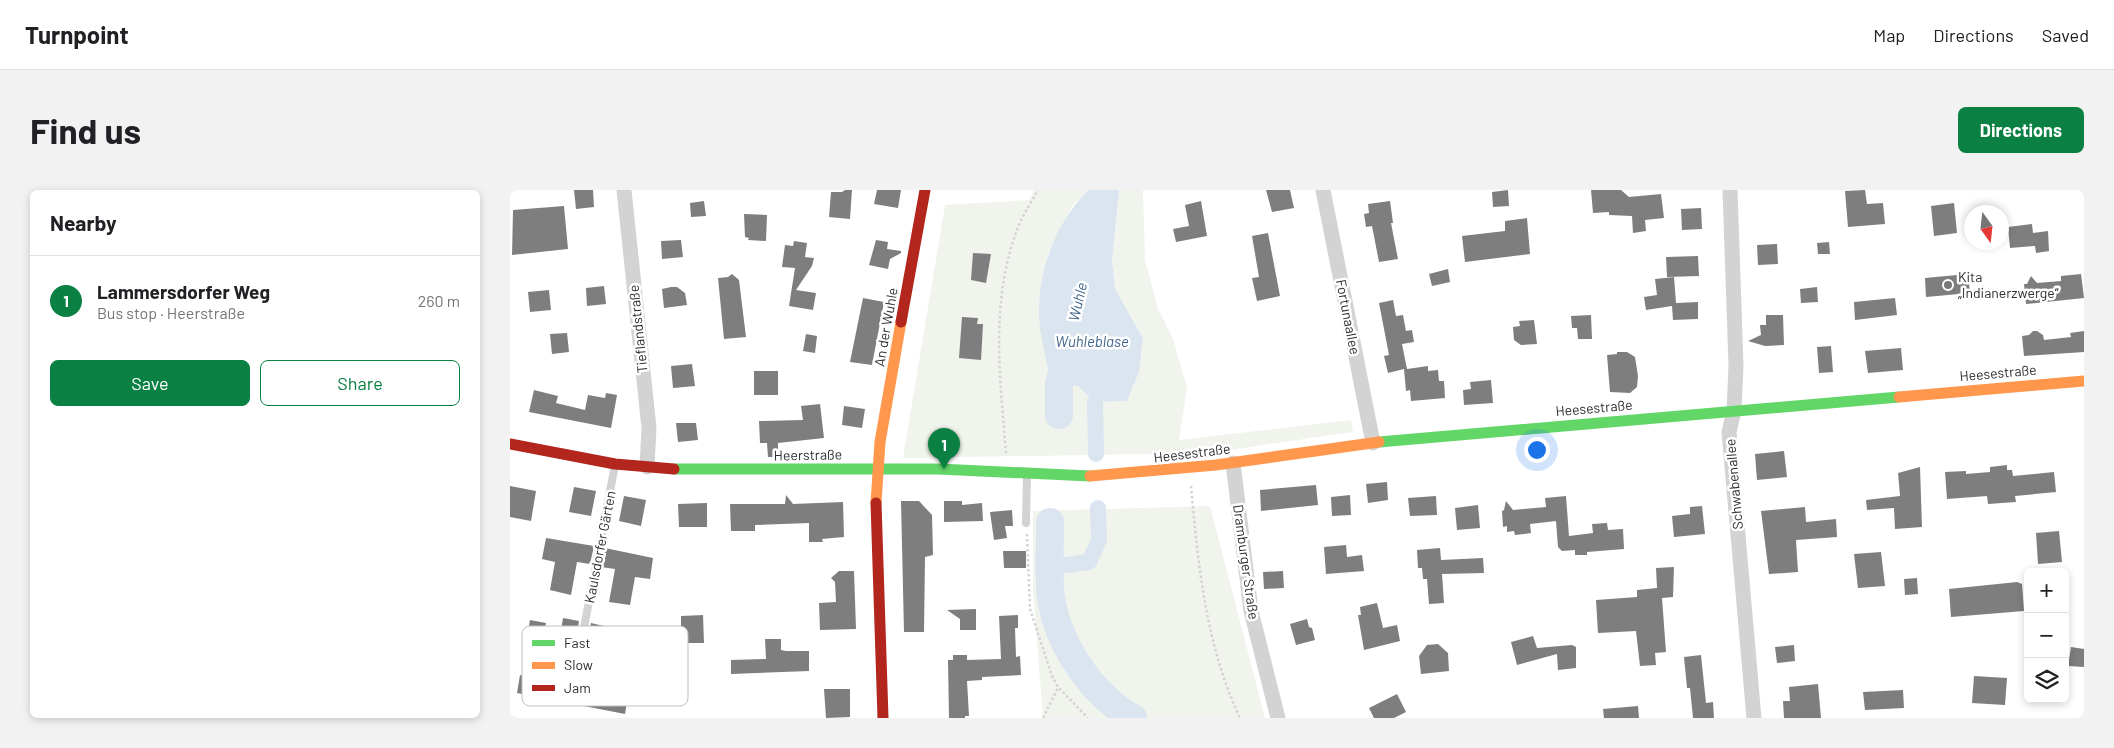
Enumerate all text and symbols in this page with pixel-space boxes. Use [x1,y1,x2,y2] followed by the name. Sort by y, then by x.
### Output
[25,20,129,49] text: Turnpoint
[1873,24,1905,46] text: Map
[1933,24,2014,46] text: Directions
[2042,24,2089,46] text: Saved
[1958,107,2084,153] button: Directions
[30,109,141,151] text: Find us
[1964,205,2009,250] north arrow
[50,210,116,235] text: Nearby
[1958,268,2059,301] place label: Kita „Indianerzwerge“
[1333,278,1364,356] street label: Fortunaallee
[1942,279,1954,291] marker: Kita „Indianerzwerge“
[97,280,270,303] text: Lammersdorfer Weg
[1064,280,1090,323] water label: Wuhle
[624,284,651,374] street label: Tieflandstraße
[870,286,901,368] street label: An der Wuhle
[63,291,69,310] text: 1
[418,291,460,310] text: 260 m
[97,303,245,322] text: Bus stop · Heerstraße
[1055,332,1129,350] water label: Wuhleblase
[50,360,250,406] button: Save
[260,360,460,406] button: Share
[1959,361,2037,384] street label: Heesestraße
[1555,396,1633,419] street label: Heesestraße
[928,428,960,469] pin: 1
[1524,437,1550,463] your location
[1721,438,1746,530] street label: Schwabenallee
[1153,439,1231,466] street label: Heesestraße
[774,445,842,464] street label: Heerstraße
[580,489,619,605] street label: Kaulsdorfer Gärten
[1230,503,1263,621] street label: Dramburger Straße
[2024,568,2069,703] map controls
[2024,568,2069,613] button: +
[2024,613,2069,658] button: −
[522,626,688,706] legend
[564,634,590,651] text: Fast
[564,656,593,673] text: Slow
[2024,658,2069,703] button: layers
[564,679,591,696] text: Jam

